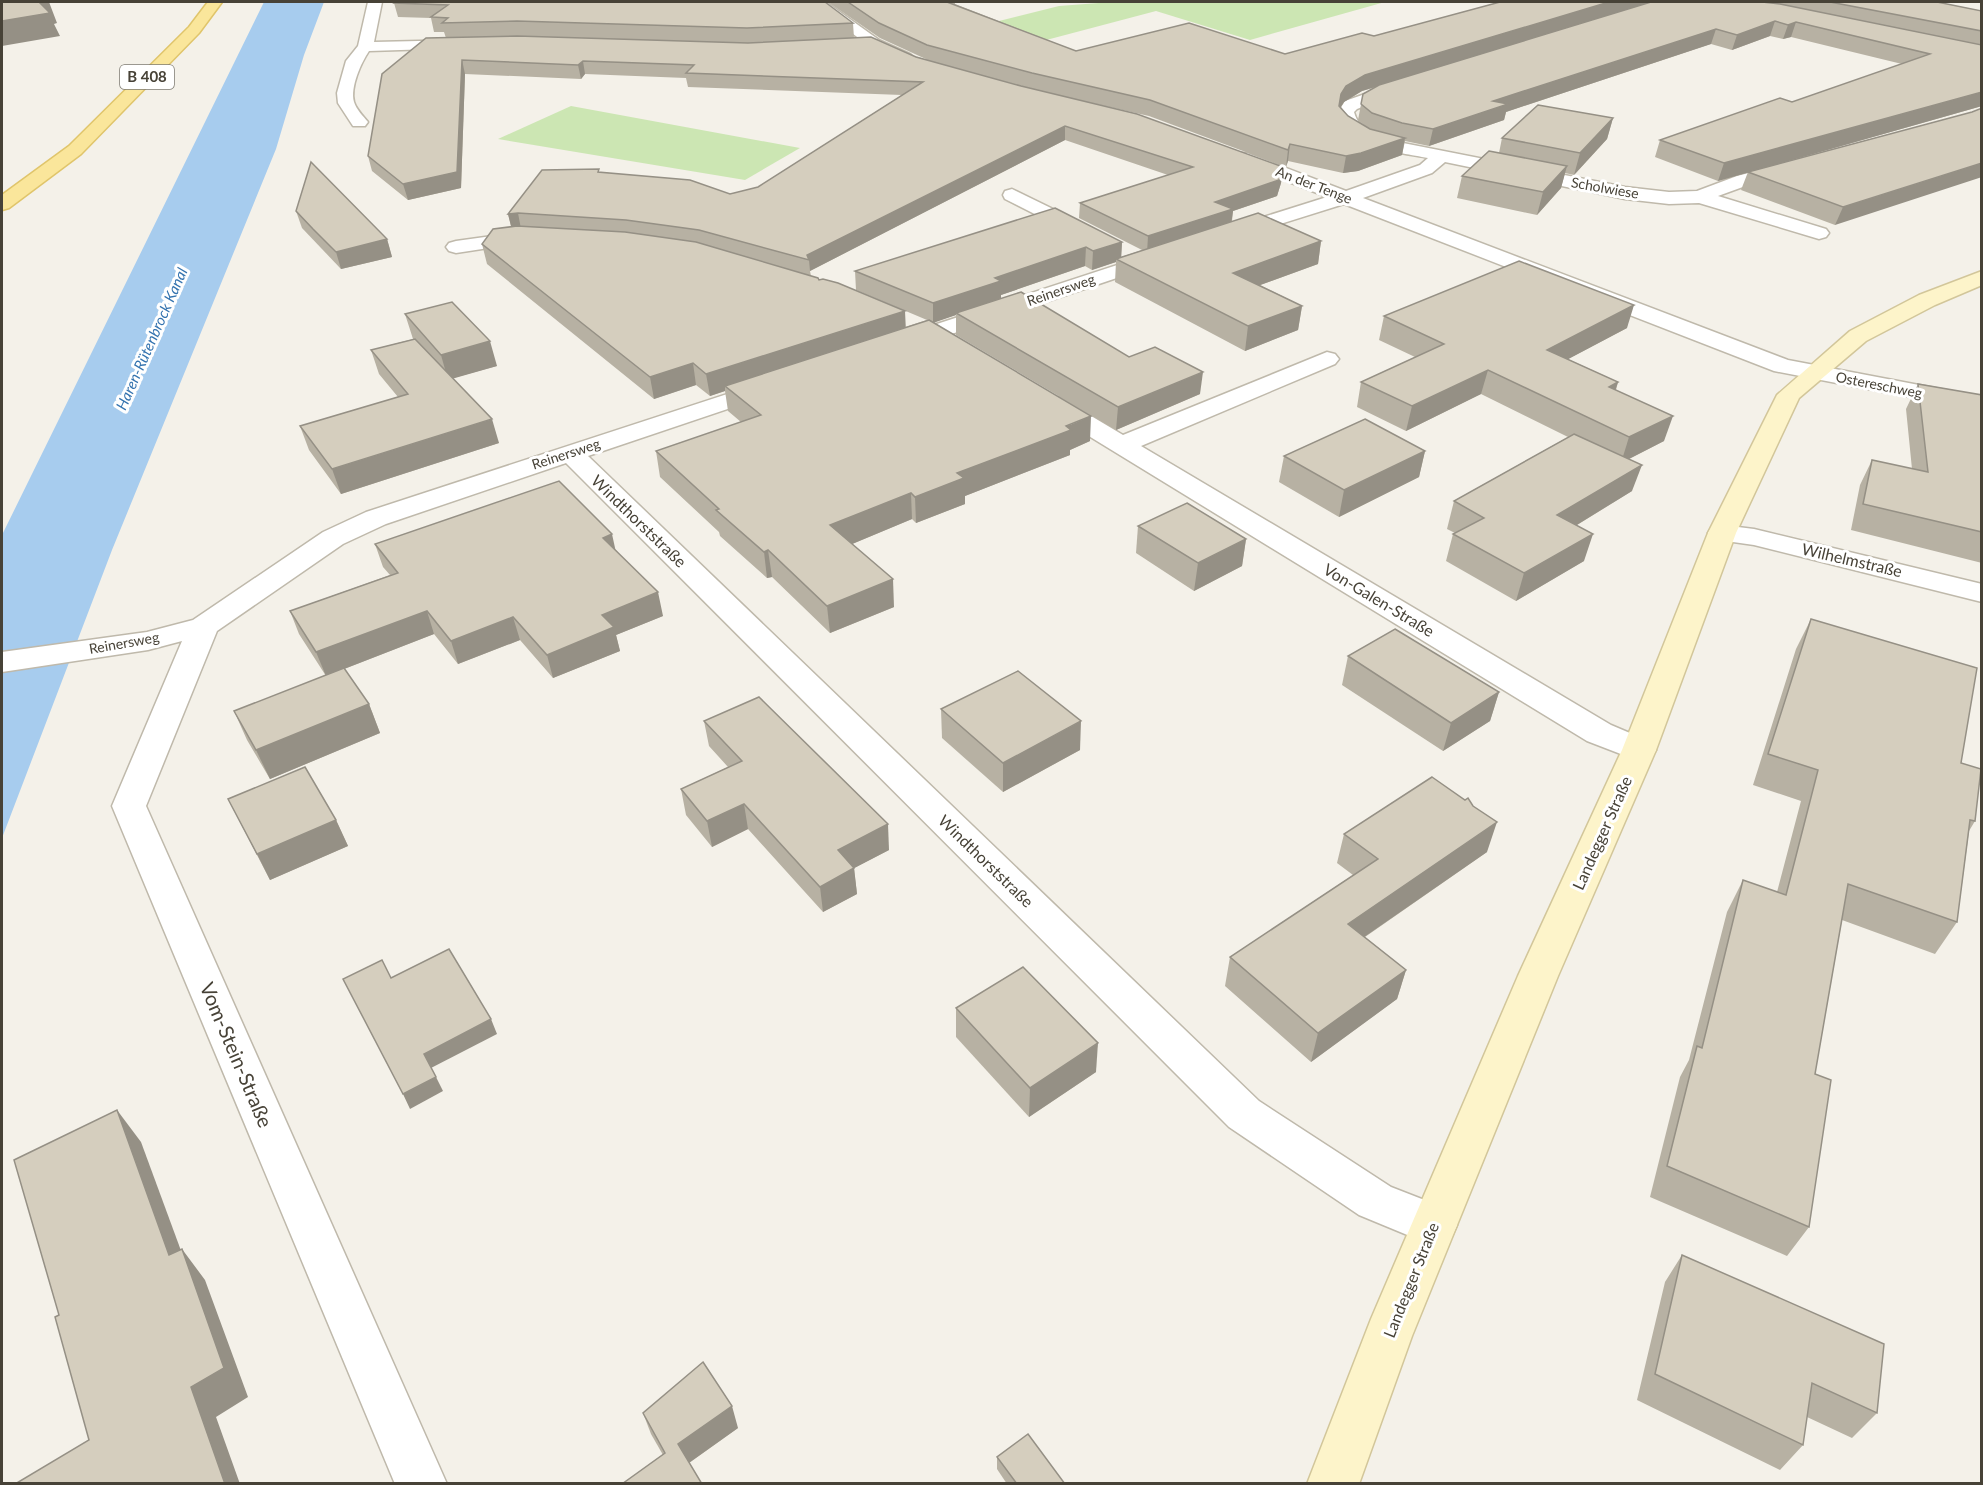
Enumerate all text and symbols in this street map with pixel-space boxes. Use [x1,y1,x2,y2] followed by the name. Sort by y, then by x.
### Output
[120,65,174,89] road number: B 408
[1274,162,1355,207] street label: An der Tenge
[1570,173,1640,202] street label: Scholwiese
[112,264,191,412] water label: Haren-Rütenbrock Kanal
[1025,270,1097,309] street label: Reinersweg
[1834,368,1924,401] street label: Ostereschweg
[529,434,602,473] street label: Reinersweg
[588,471,691,571] street label: Windthorststraße
[1800,539,1904,580] street label: Wilhelmstraße
[1320,559,1438,640] street label: Von-Galen-Straße
[87,628,160,657] street label: Reinersweg
[1568,773,1635,893] street label: Landegger Straße
[935,811,1038,911] street label: Windthorststraße
[195,978,278,1131] street label: Vom-Stein-Straße
[1379,1219,1442,1340] street label: Landegger Straße

